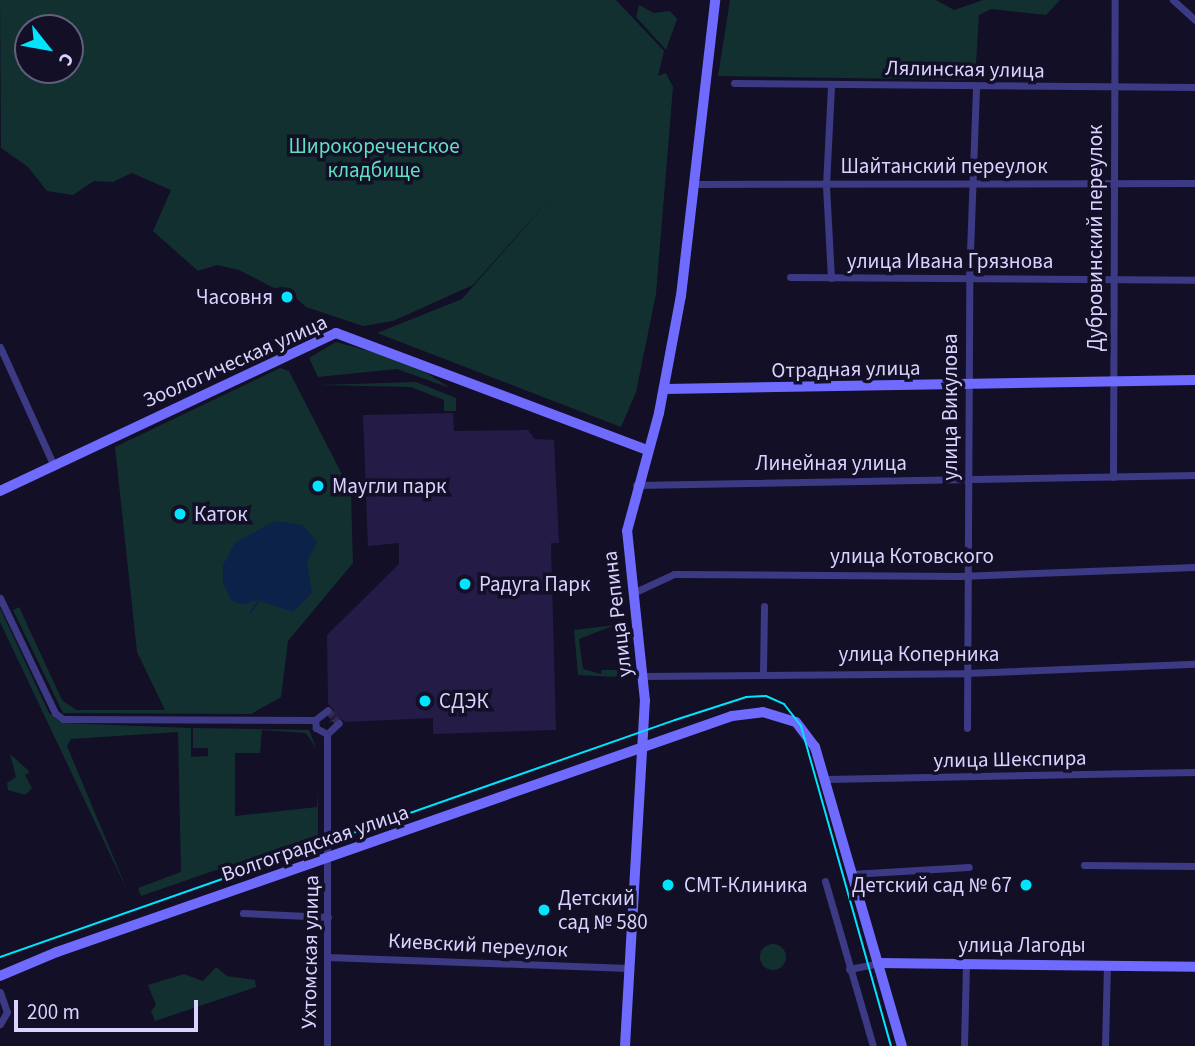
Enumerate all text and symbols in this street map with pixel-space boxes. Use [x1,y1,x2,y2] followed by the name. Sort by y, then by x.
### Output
[14,14,84,84] north arrow
[51,47,80,71] text: С
[885,55,1045,83] street label: Лялинская улица
[1082,125,1108,351] street label: Дубровинский переулок
[288,133,460,183] park label: Широкореченское кладбище
[840,153,1048,179] street label: Шайтанский переулок
[847,248,1053,274] street label: улица Ивана Грязнова
[196,284,273,310] place label: Часовня
[279,289,295,305] marker: Часовня
[139,309,331,413] street label: Зоологическая улица
[937,333,963,481] street label: улица Викулова
[771,355,921,383] street label: Отрадная улица
[755,450,907,476] street label: Линейная улица
[332,473,446,499] place label: Маугли парк
[310,478,326,494] marker: Маугли парк
[194,501,248,527] place label: Каток
[172,506,188,522] marker: Каток
[830,543,994,569] street label: улица Котовского
[597,549,637,679] street label: улица Репина
[479,571,590,597] place label: Радуга Парк
[457,576,473,592] marker: Радуга Парк
[839,641,999,667] street label: улица Коперника
[439,688,489,714] place label: СДЭК
[417,693,433,709] marker: СДЭК
[933,745,1087,773] street label: улица Шекспира
[218,799,412,887] street label: Волгоградская улица
[684,872,808,898] place label: СМТ-Клиника
[852,872,1012,898] place label: Детский сад № 67
[296,875,324,1029] street label: Ухтомская улица
[658,875,678,895] marker: СМТ-Клиника
[1018,877,1034,893] marker: Детский сад № 67
[558,885,648,935] place label: Детский сад № 580
[536,902,552,918] marker: Детский сад № 580
[388,928,568,962] street label: Киевский переулок
[958,932,1086,958] street label: улица Лагоды
[18,986,201,1030] scale bar
[27,997,80,1027] text: 200 m

